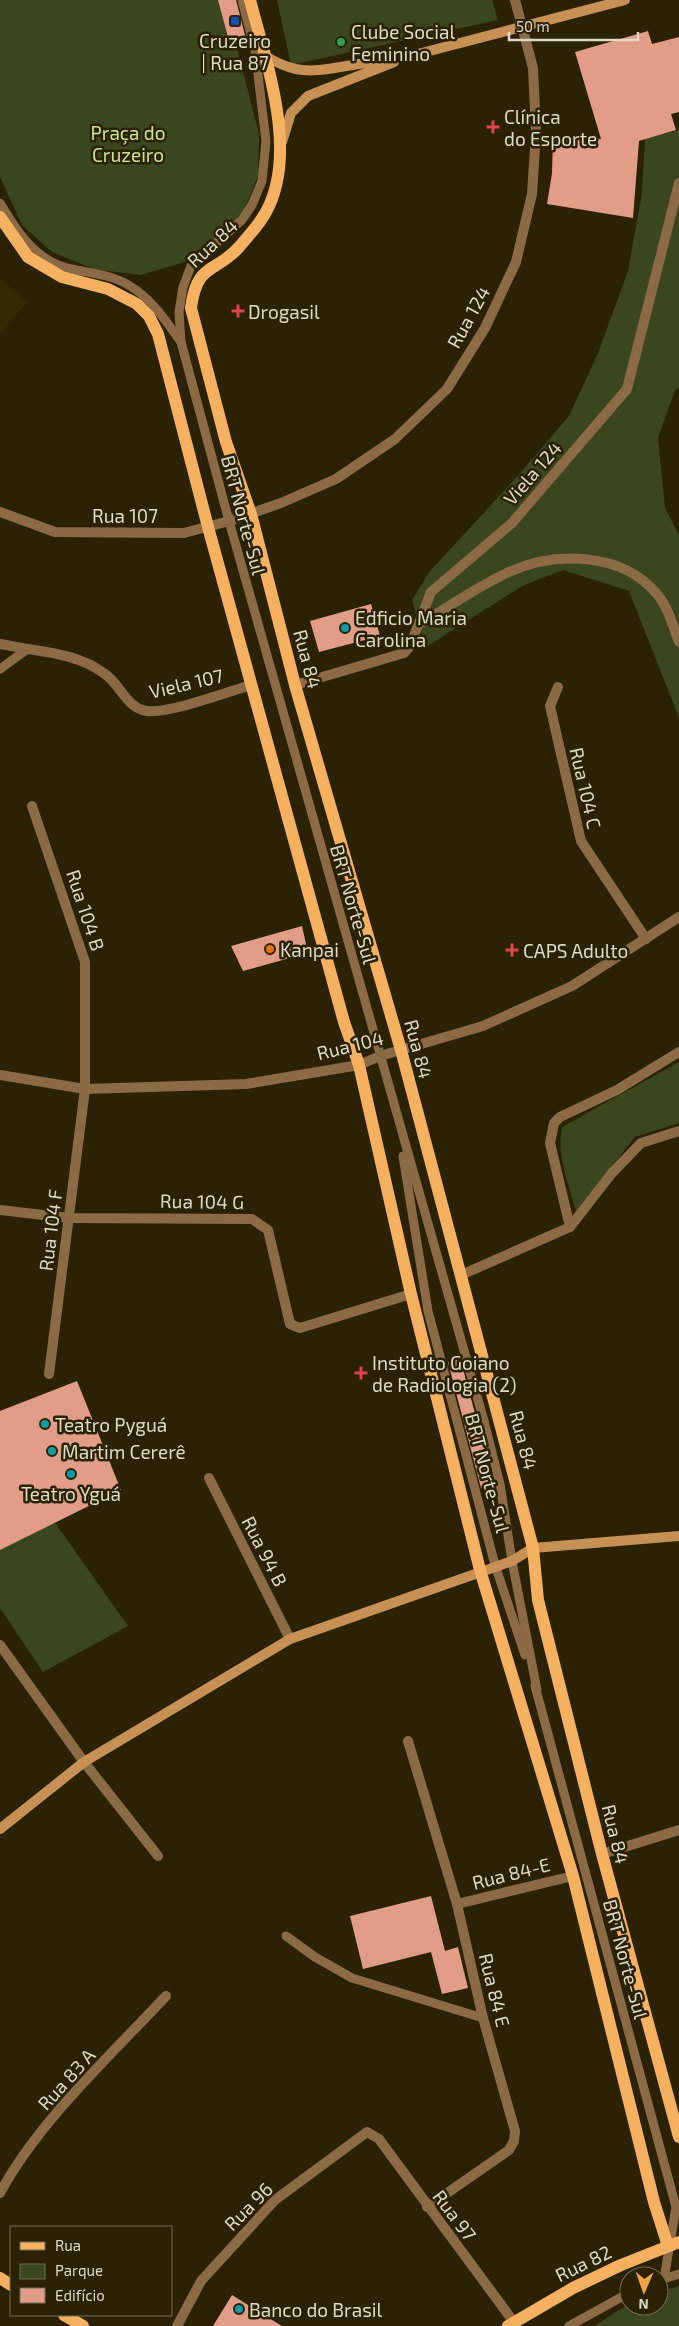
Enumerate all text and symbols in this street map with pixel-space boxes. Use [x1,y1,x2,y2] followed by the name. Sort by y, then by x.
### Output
[509,10,638,42] scale bar
[229,15,241,27] marker: Cruzeiro | Rua 87
[516,17,550,35] text: 50 m
[351,20,455,65] place label: Clube Social Feminino
[199,29,271,74] place label: Cruzeiro | Rua 87
[335,36,347,48] marker: Clube Social Feminino
[504,105,597,150] place label: Clínica do Esporte
[486,120,500,134] marker: Clínica do Esporte
[91,121,165,166] park label: Praça do Cruzeiro
[182,214,242,272] street label: Rua 84
[442,282,494,352] street label: Rua 124
[248,300,320,323] place label: Drogasil
[232,305,244,317] marker: Drogasil
[498,436,566,510] street label: Viela 124
[217,453,271,578] street label: BRT Norte-Sul
[92,504,158,527] street label: Rua 107
[355,606,467,651] place label: Edficio Maria Carolina
[339,622,351,634] marker: Edficio Maria Carolina
[289,627,327,691] street label: Rua 84
[147,663,226,703] street label: Viela 107
[565,745,607,831] street label: Rua 104 C
[326,842,382,967] street label: BRT Norte-Sul
[62,867,110,953] street label: Rua 104 B
[280,938,339,961] place label: Kanpai
[523,939,628,962] place label: CAPS Adulto
[264,943,276,955] marker: Kanpai
[505,943,519,957] marker: CAPS Adulto
[400,1017,438,1081] street label: Rua 84
[314,1026,386,1064] street label: Rua 104
[34,1188,66,1272] street label: Rua 104 F
[160,1189,244,1213] street label: Rua 104 G
[372,1351,517,1396] place label: Instituto Goiano de Radiologia (2)
[354,1366,368,1380] marker: Instituto Goiano de Radiologia (2)
[505,1408,543,1472] street label: Rua 84
[461,1411,515,1536] street label: BRT Norte-Sul
[55,1413,167,1436] place label: Teatro Pyguá
[39,1418,51,1430] marker: Teatro Pyguá
[62,1440,186,1463] place label: Martim Cererê
[46,1445,58,1457] marker: Martim Cererê
[65,1468,77,1480] marker: Teatro Yguá
[21,1482,121,1505] place label: Teatro Yguá
[238,1512,292,1590] street label: Rua 94 B
[598,1802,634,1866] street label: Rua 84
[470,1852,552,1894] street label: Rua 84-E
[599,1897,653,2022] street label: BRT Norte-Sul
[475,1951,515,2029] street label: Rua 84 E
[32,2043,100,2115] street label: Rua 83 A
[219,2177,277,2235] street label: Rua 96
[428,2185,482,2245] street label: Rua 97
[10,2226,172,2316] legend
[55,2236,81,2254] text: Rua
[551,2240,615,2286] street label: Rua 82
[55,2261,103,2279] text: Parque
[619,2266,669,2316] north arrow
[55,2286,105,2304] text: Edifício
[638,2296,649,2313] text: N
[249,2298,383,2321] place label: Banco do Brasil
[233,2303,245,2315] marker: Banco do Brasil

